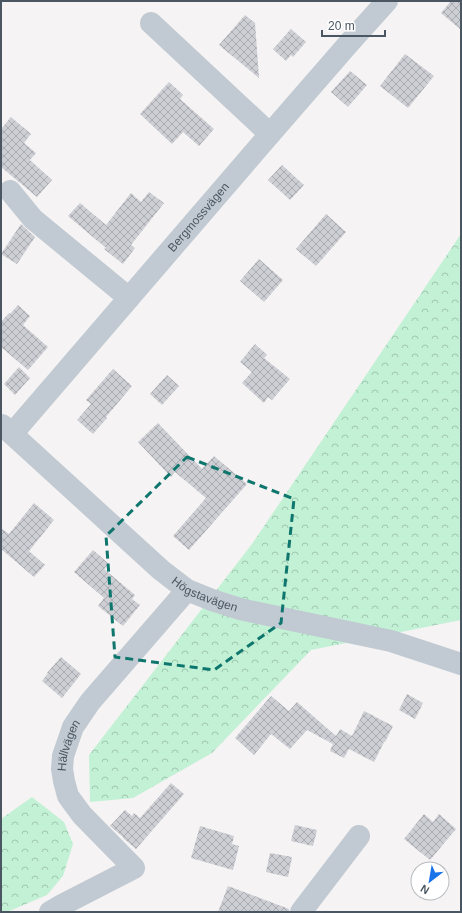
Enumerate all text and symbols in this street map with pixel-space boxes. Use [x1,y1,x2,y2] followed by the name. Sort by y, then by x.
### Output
[322,12,385,38] scale bar
[328,19,355,33] text: 20 m
[165,180,232,255] street label: Bergmossvägen
[169,574,239,615] street label: Högstavägen
[55,717,83,772] street label: Hällvägen
[410,861,450,901] north arrow
[418,882,431,897] text: N

